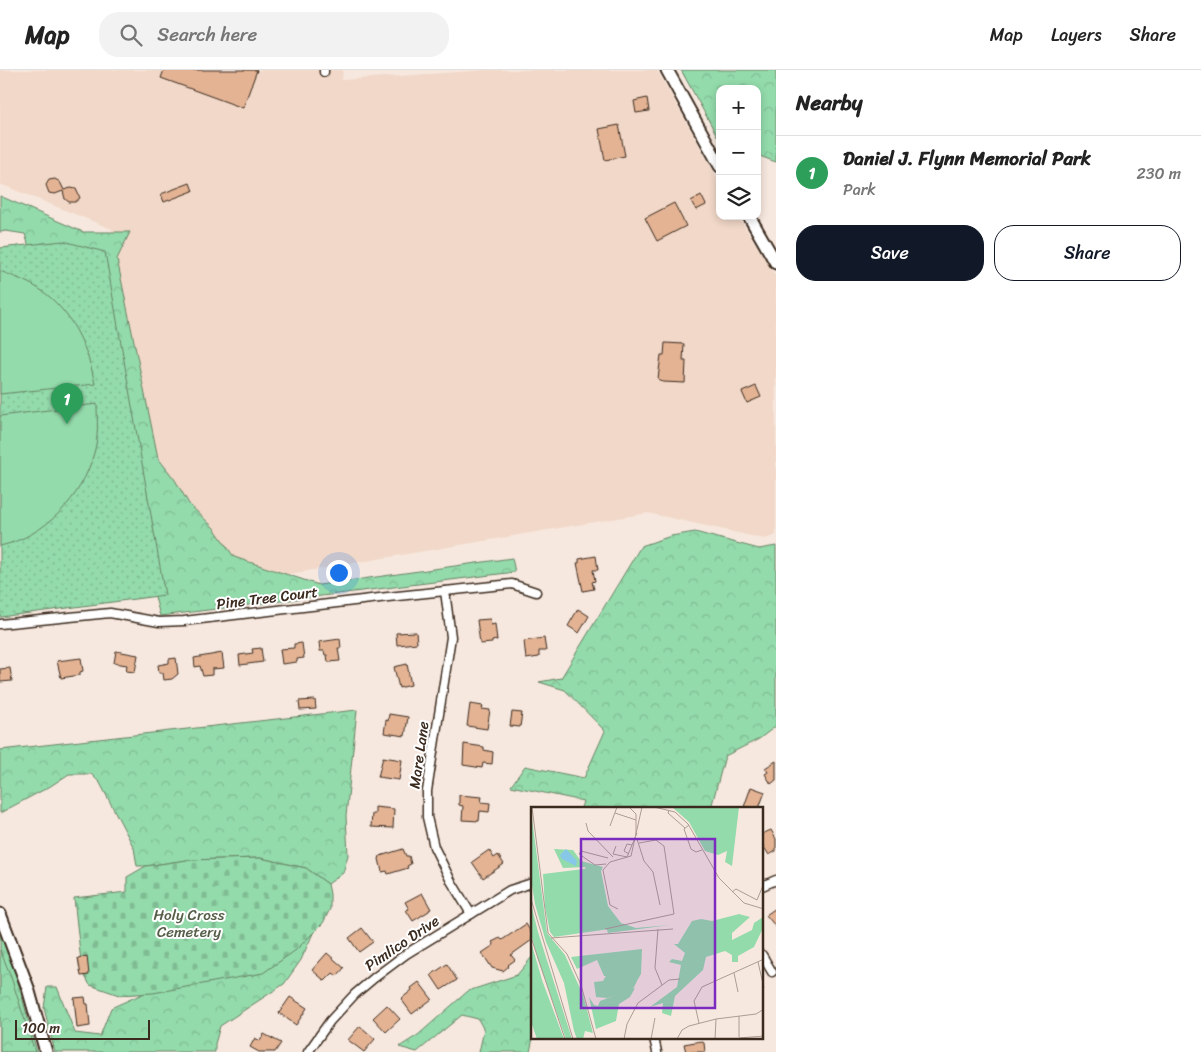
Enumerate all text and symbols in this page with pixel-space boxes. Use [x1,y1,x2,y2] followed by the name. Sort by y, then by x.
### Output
[99,12,449,57] search box
[25,14,69,56] text: Map
[157,18,257,51] text: Search here
[990,19,1023,51] text: Map
[1051,19,1102,51] text: Layers
[1130,19,1176,51] text: Share
[117,21,145,49] icon: search
[796,84,862,122] text: Nearby
[716,85,761,220] map controls
[716,85,761,130] button: +
[716,130,761,175] button: −
[843,142,1091,175] text: Daniel J. Flynn Memorial Park
[809,159,815,188] text: 1
[1136,159,1181,188] text: 230 m
[716,175,761,220] button: layers
[843,175,876,204] text: Park
[796,225,984,281] button: Save
[994,225,1181,281] button: Share
[51,383,83,424] pin: 1
[326,560,352,586] your location
[215,579,320,617] street label: Pine Tree Court
[401,719,437,790] street label: Mare Lane
[531,807,764,1040] inset map
[153,902,225,945] park label: Holy Cross Cemetery
[359,908,445,978] street label: Pimlico Drive
[22,1016,60,1041] text: 100 m
[15,1017,150,1040] scale bar

